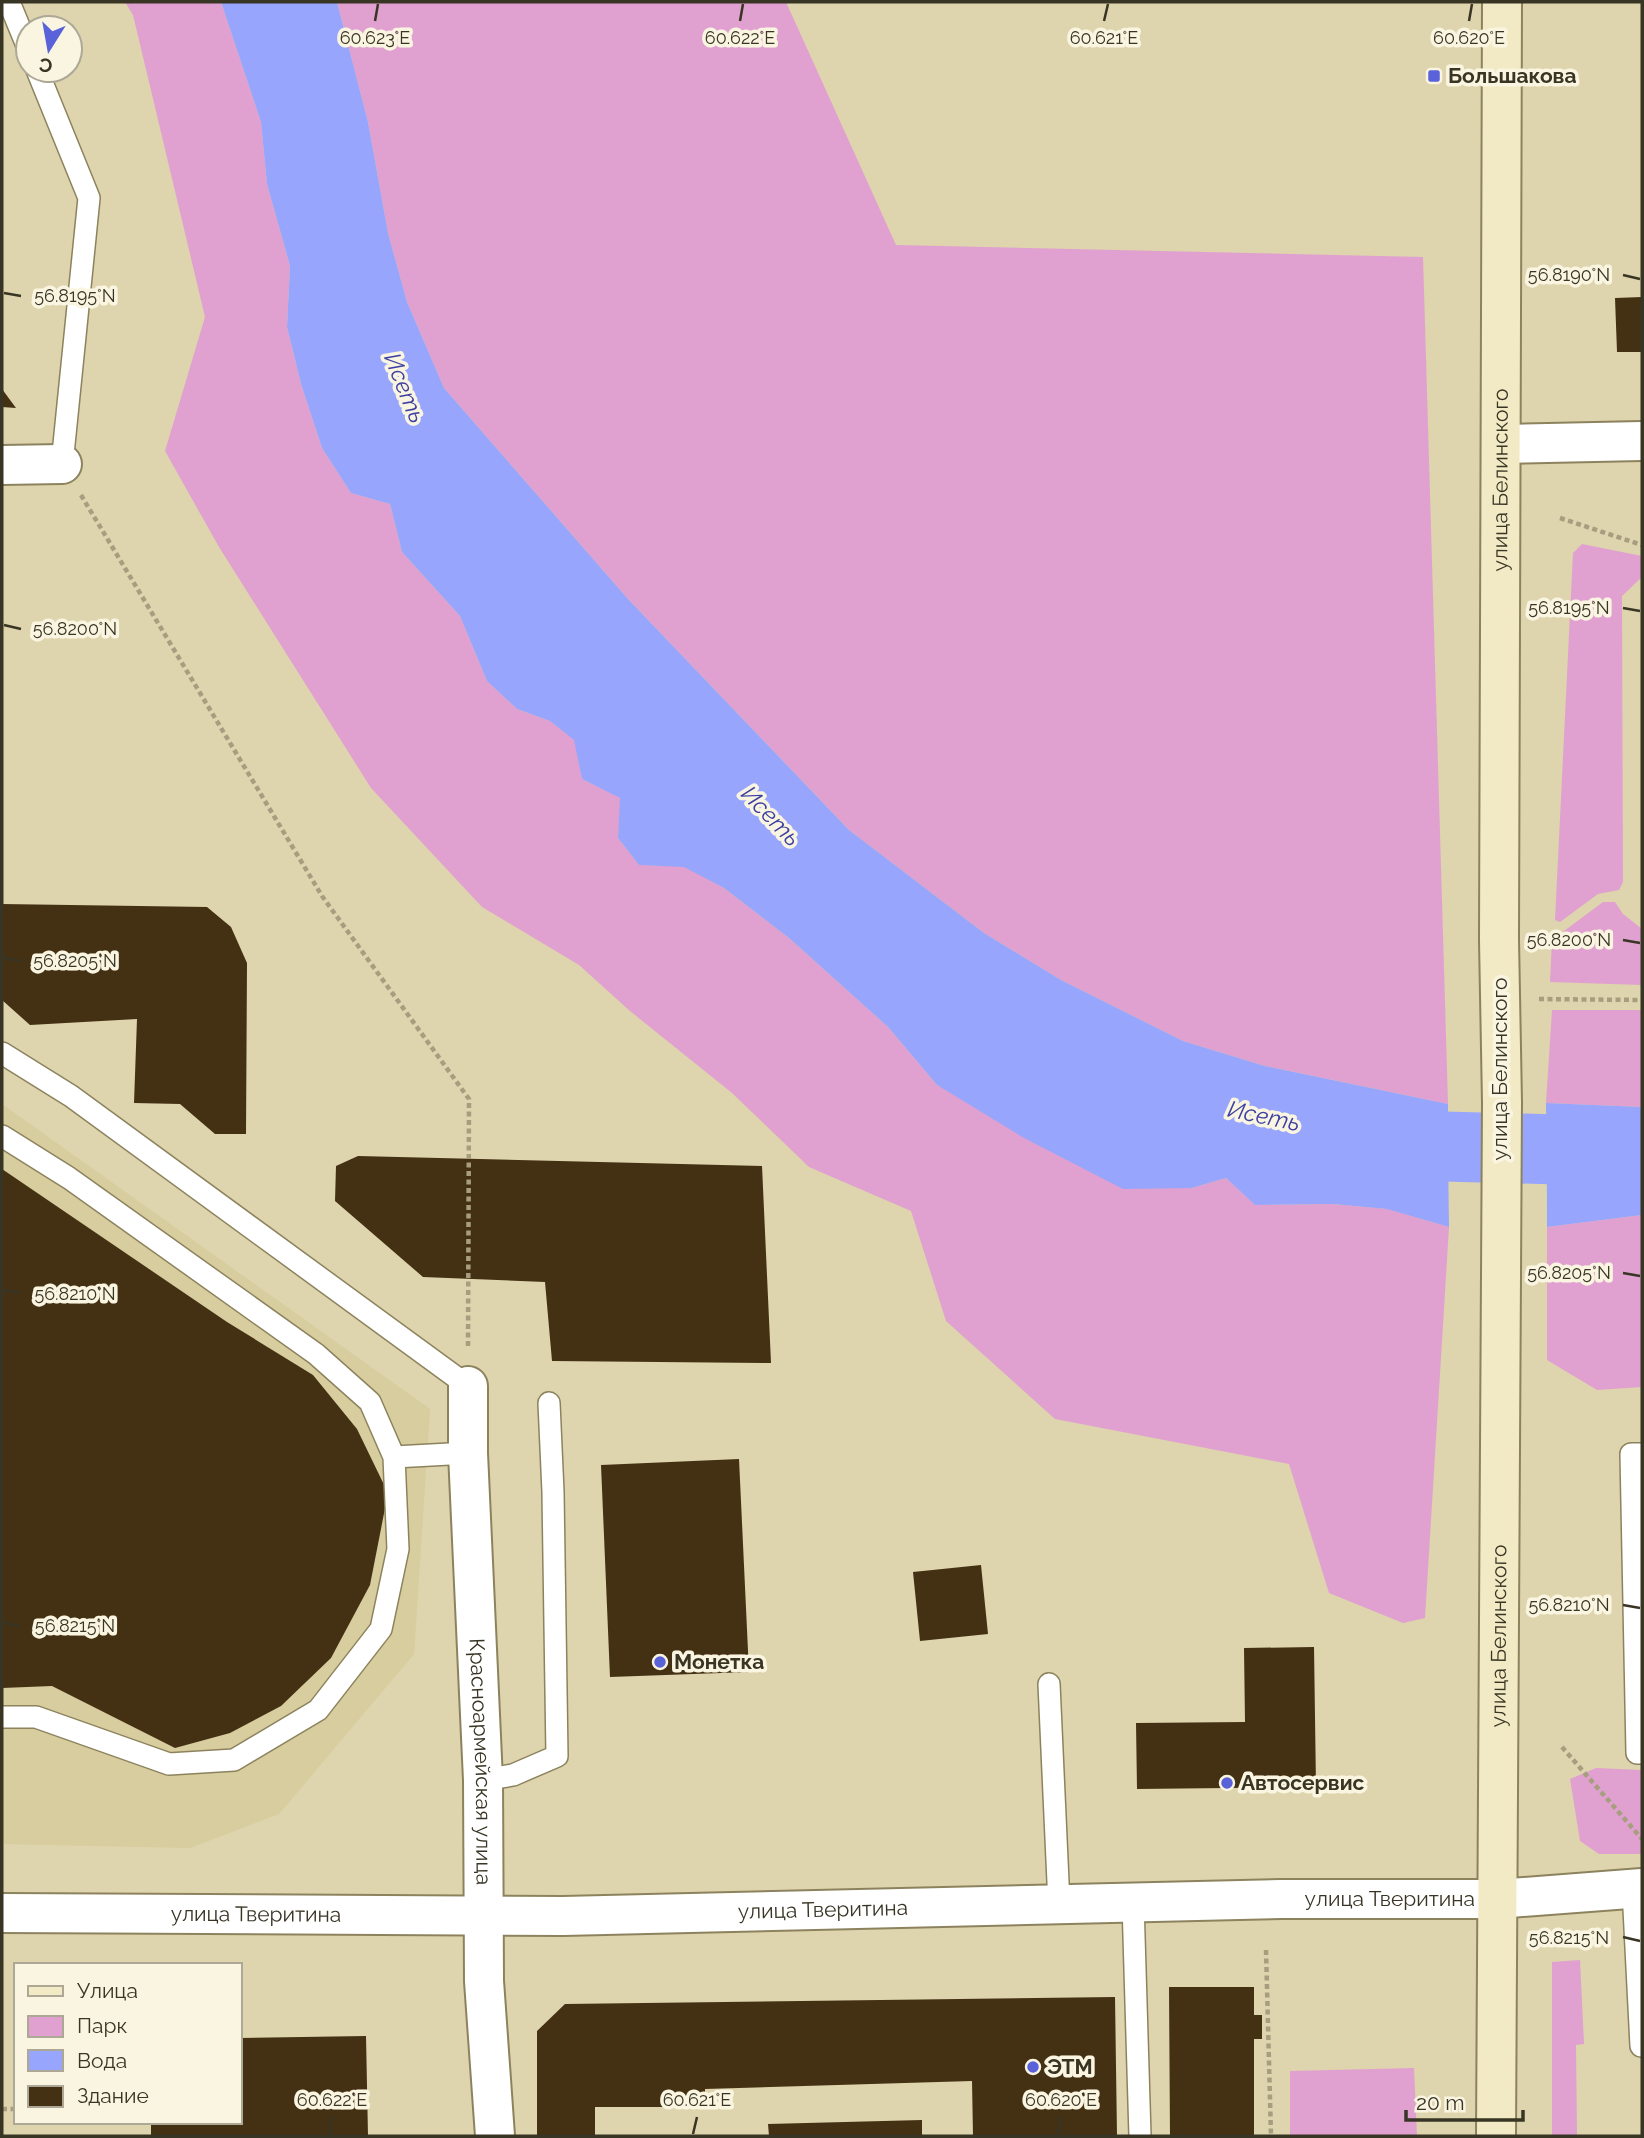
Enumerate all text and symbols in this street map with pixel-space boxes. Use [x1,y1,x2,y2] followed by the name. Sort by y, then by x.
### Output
[14,14,84,84] north arrow
[340,27,410,48] text: 60.623°E
[705,27,775,48] text: 60.622°E
[1070,27,1138,48] text: 60.621°E
[1433,27,1505,48] text: 60.620°E
[37,54,54,78] text: С
[1448,63,1577,88] place label: Большакова
[1426,68,1442,84] marker: Большакова
[1528,264,1610,285] text: 56.8190°N
[34,285,116,306] text: 56.8195°N
[379,349,432,427] water label: Исеть
[1487,389,1513,572] street label: улица Белинского
[1528,597,1610,618] text: 56.8195°N
[33,618,117,639] text: 56.8200°N
[736,780,807,851] water label: Исеть
[1527,929,1611,950] text: 56.8200°N
[33,950,117,971] text: 56.8205°N
[1487,978,1512,1160] street label: улица Белинского
[1225,1095,1303,1136] water label: Исеть
[1527,1262,1611,1283] text: 56.8205°N
[34,1283,116,1304] text: 56.8210°N
[1485,1544,1511,1728] street label: улица Белинского
[1528,1594,1610,1615] text: 56.8210°N
[35,1615,115,1636] text: 56.8215°N
[465,1638,497,1885] street label: Красноармейская улица
[674,1649,764,1674] place label: Монетка
[652,1654,668,1670] marker: Монетка
[1241,1770,1365,1795] place label: Автосервис
[1219,1775,1235,1791] marker: Автосервис
[1305,1886,1475,1911] street label: улица Тверитина
[737,1895,908,1924] street label: улица Тверитина
[171,1901,341,1927] street label: улица Тверитина
[1529,1927,1609,1948] text: 56.8215°N
[14,1963,242,2124] legend
[77,1978,138,2003] text: Улица
[77,2013,127,2038] text: Парк
[77,2048,127,2073] text: Вода
[1047,2054,1093,2079] place label: ЭТМ
[1025,2059,1041,2075] marker: ЭТМ
[1406,2078,1523,2122] scale bar
[77,2083,149,2108] text: Здание
[297,2089,367,2110] text: 60.622°E
[663,2089,731,2110] text: 60.621°E
[1025,2089,1097,2110] text: 60.620°E
[1416,2090,1464,2115] text: 20 m

